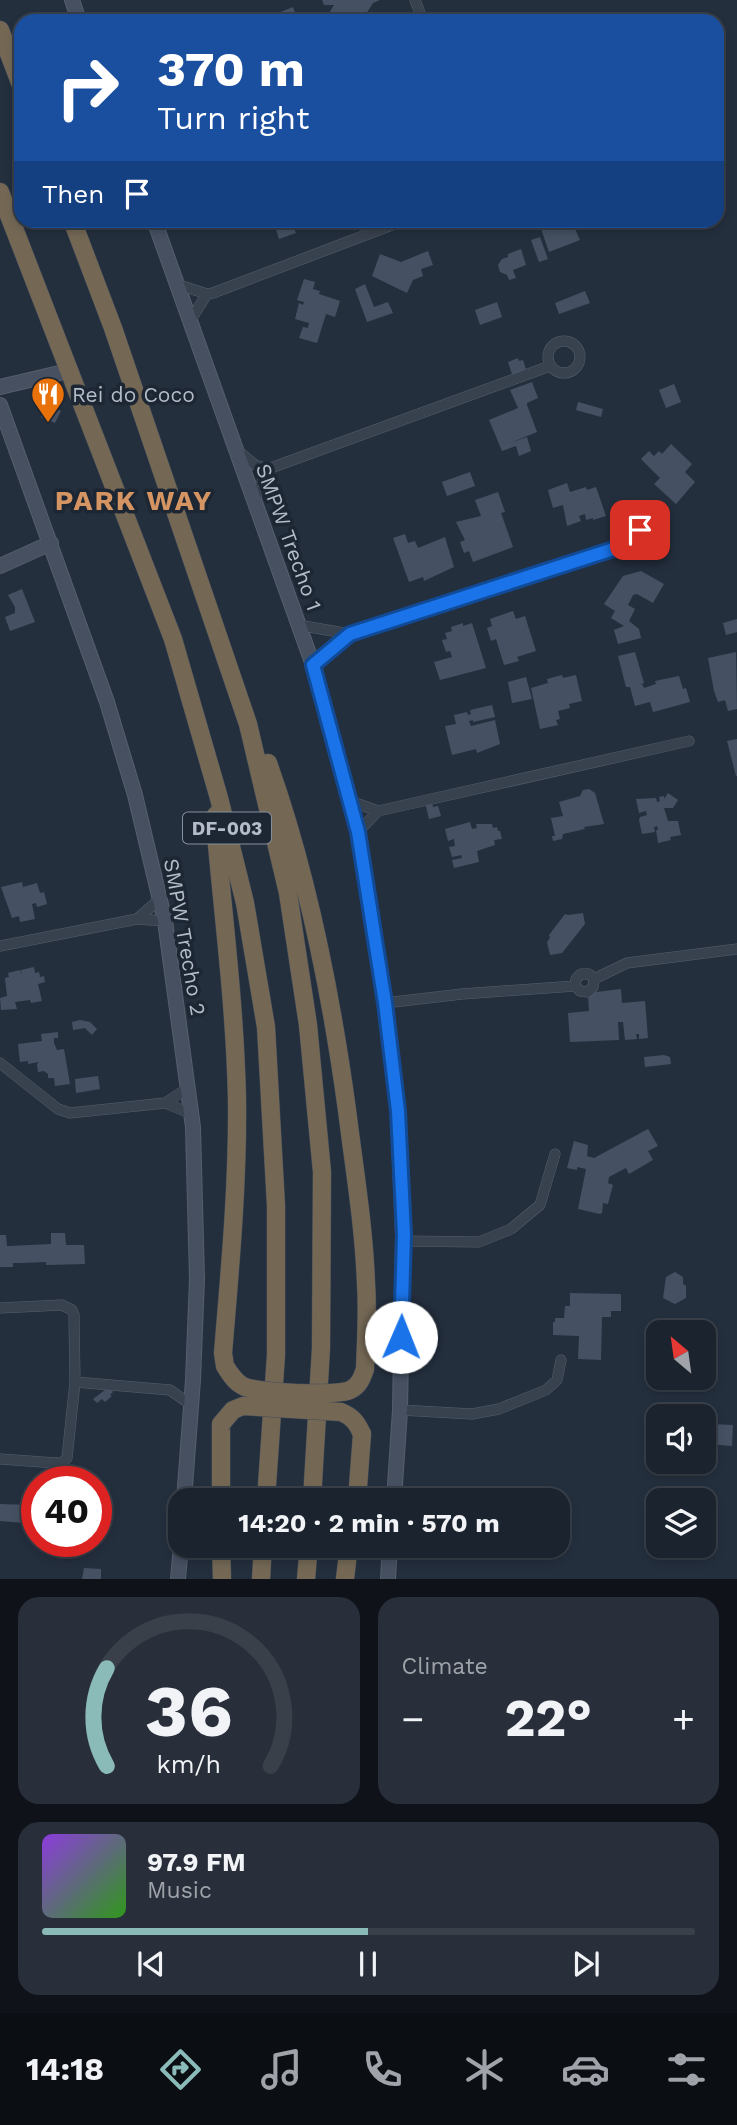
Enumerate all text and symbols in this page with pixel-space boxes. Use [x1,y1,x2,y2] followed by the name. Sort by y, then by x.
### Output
[157,40,305,98] text: 370 m
[42,42,133,133] icon: right
[157,99,309,137] text: Turn right
[118,175,156,213] icon: arrive
[42,179,104,209] text: Then
[29,375,67,424] restaurant icon: Rei do Coco
[72,382,195,407] place label: Rei do Coco
[251,460,327,614] street label: SMPW Trecho 1
[55,484,213,517] district label: PARK WAY
[610,500,670,560] pin
[621,511,659,549] icon: arrive
[183,813,271,844] road number: DF-003
[159,857,211,1017] street label: SMPW Trecho 2
[364,1300,438,1374] position arrow
[646,1320,716,1390] north arrow
[646,1320,716,1558] map controls
[646,1404,716,1474] button: sound
[21,1466,112,1557] speed limit sign: 40
[646,1488,716,1558] button: layers
[238,1508,500,1538] text: 14:20 · 2 min · 570 m
[402,1653,488,1680] text: Climate
[145,1669,233,1755] text: 36
[504,1688,592,1749] text: 22°
[402,1697,424,1741] text: −
[672,1697,695,1741] text: +
[157,1750,221,1779] text: km/h
[147,1847,246,1877] text: 97.9 FM
[147,1877,212,1904] text: Music
[132,1945,170,1983] icon: previous
[349,1945,387,1983] icon: pause
[567,1945,605,1983] icon: next
[156,2045,205,2094] icon: directions
[257,2045,306,2094] icon: music
[358,2045,407,2094] icon: phone
[460,2045,509,2094] icon: climate
[561,2045,610,2094] icon: car
[662,2045,711,2094] icon: filters
[26,2050,104,2088] text: 14:18

